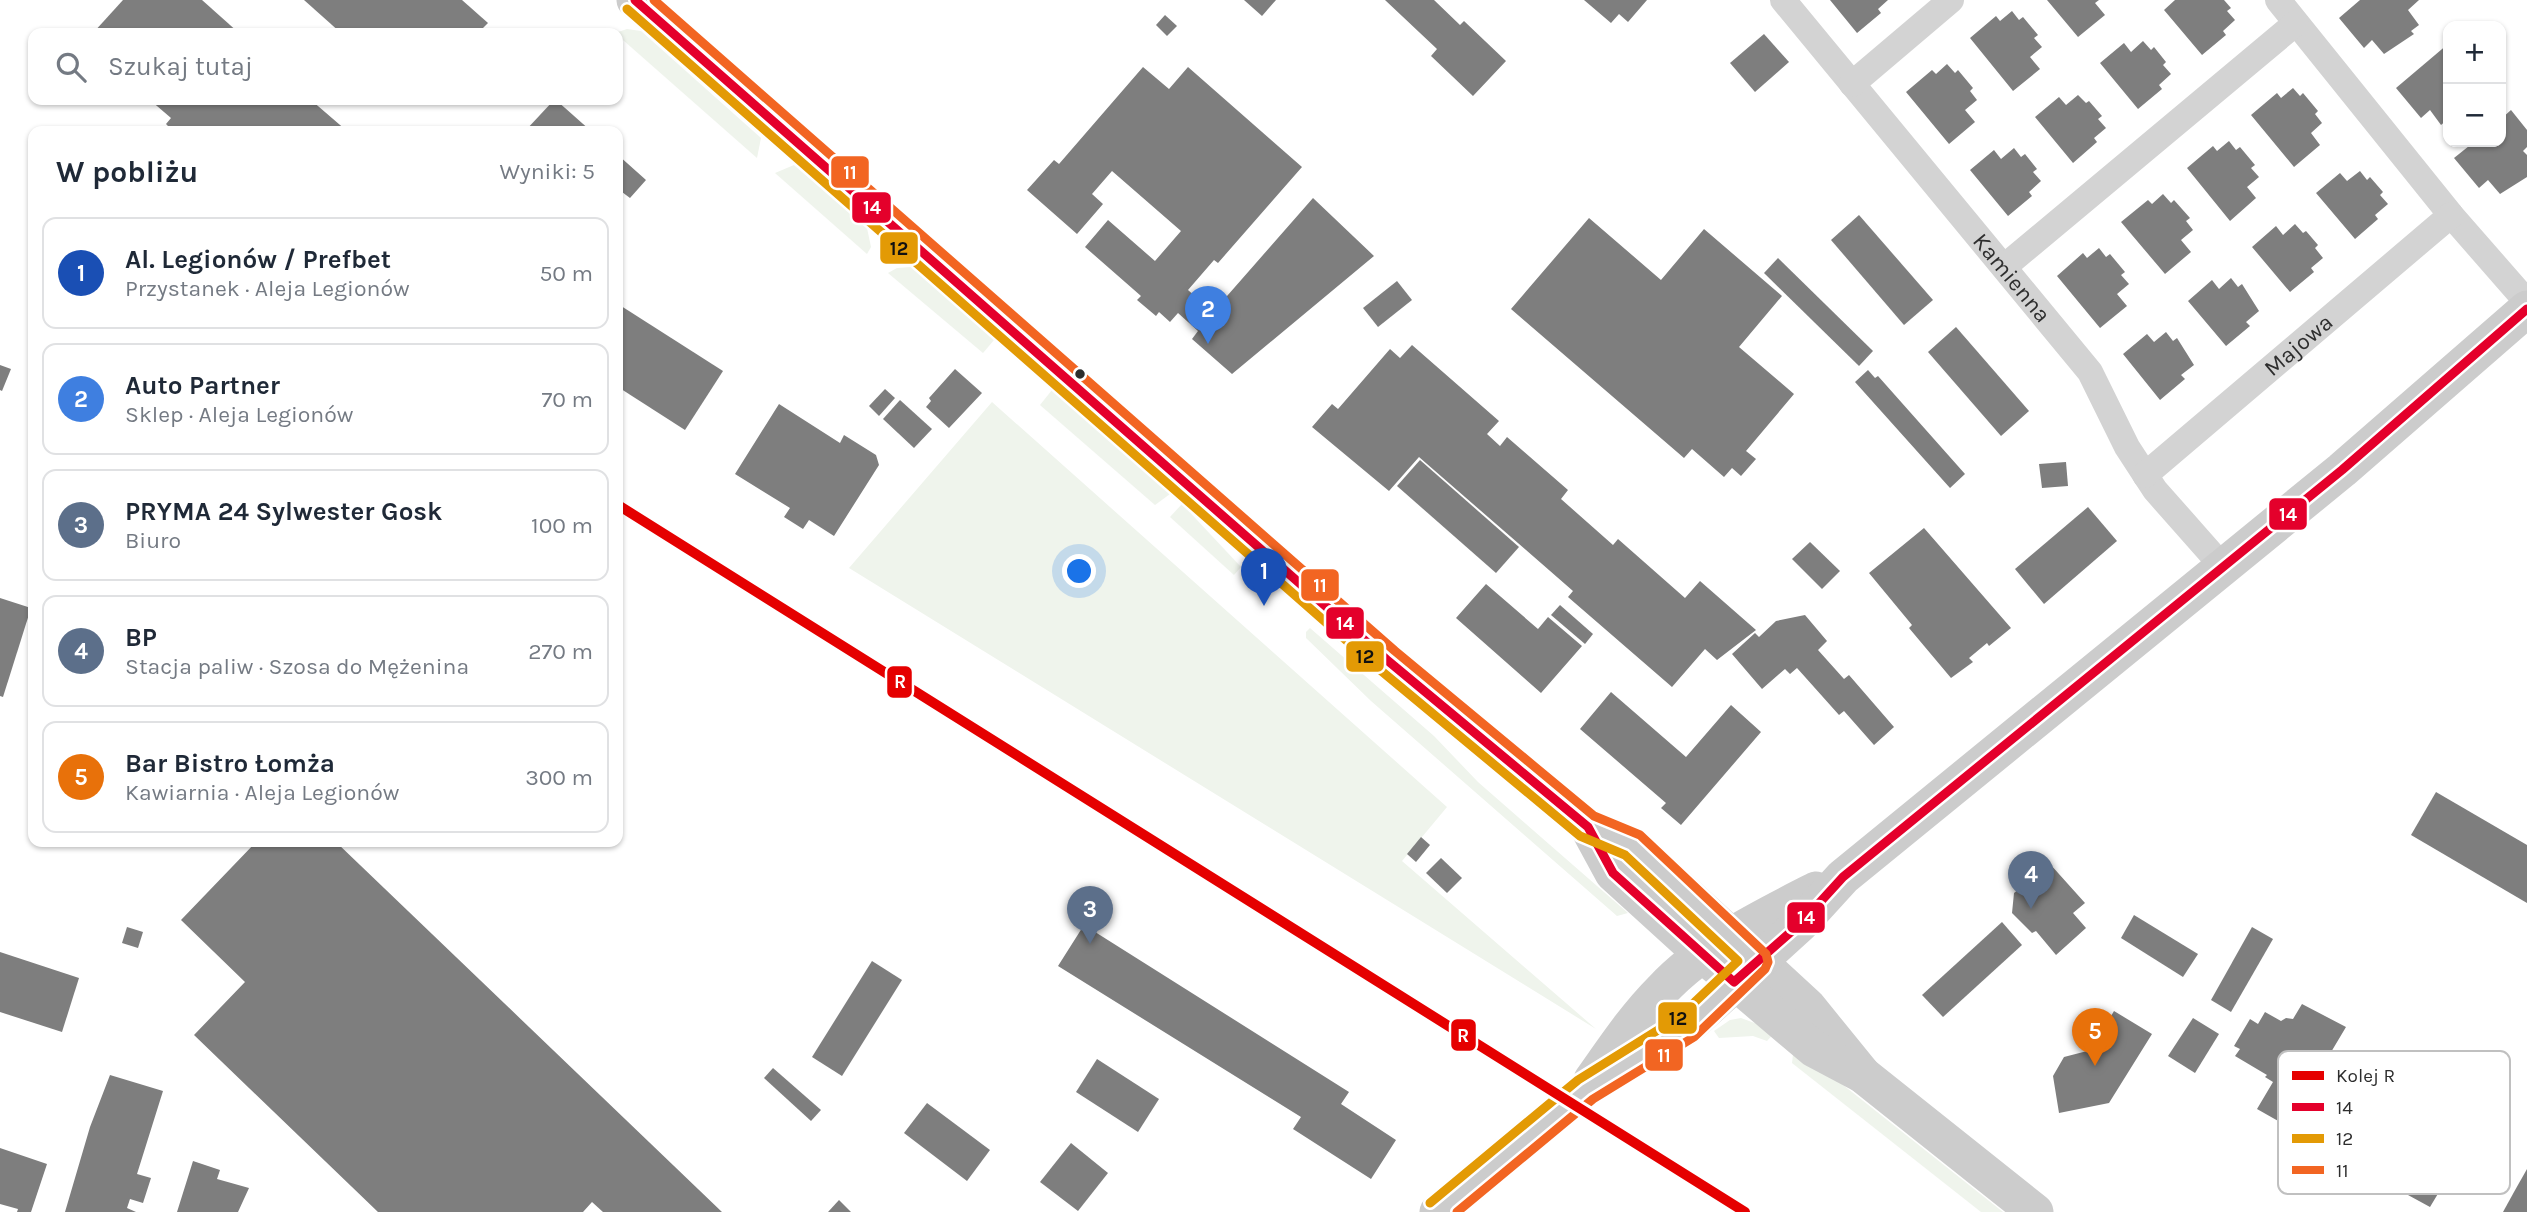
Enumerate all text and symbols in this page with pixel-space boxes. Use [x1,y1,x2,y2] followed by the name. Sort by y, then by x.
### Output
[2443,21,2506,147] map controls
[2443,21,2506,84] button: +
[28,28,623,105] search box
[52,48,90,86] icon: search
[108,51,253,82] text: Szukaj tutaj
[2443,84,2506,147] button: −
[56,154,198,190] text: W pobliżu
[830,155,870,189] line badge: 11
[499,158,595,185] text: Wyniki: 5
[843,162,857,184] text: 11
[851,191,892,224] line badge: 14
[863,197,882,219] text: 14
[1967,228,2056,328] street label: Kamienna
[879,231,919,265] line badge: 12
[890,238,908,260] text: 12
[125,244,391,275] text: Al. Legionów / Prefbet
[77,260,85,287] text: 1
[539,260,593,287] text: 50 m
[125,275,410,302] text: Przystanek · Aleja Legionów
[1185,286,1231,344] pin: 2
[2259,309,2338,382] street label: Majowa
[1073,367,1087,381] unlabelled marker
[125,370,280,401] text: Auto Partner
[74,386,88,413] text: 2
[542,386,593,413] text: 70 m
[125,401,353,428] text: Sklep · Aleja Legionów
[125,496,442,527] text: PRYMA 24 Sylwester Gosk
[2268,497,2308,531] line badge: 14
[2279,504,2298,526] text: 14
[74,512,88,539] text: 3
[531,512,593,539] text: 100 m
[125,527,181,554] text: Biuro
[1241,548,1287,606] pin: 1
[1062,554,1096,588] your location
[1300,568,1340,602] line badge: 11
[1313,575,1327,597] text: 11
[1325,606,1365,640] line badge: 14
[1336,613,1355,635] text: 14
[125,622,157,653] text: BP
[74,638,88,665] text: 4
[528,638,593,665] text: 270 m
[1345,640,1385,673] line badge: 12
[1356,646,1374,668] text: 12
[125,653,469,680] text: Stacja paliw · Szosa do Mężenina
[886,665,913,699] line badge: R
[894,671,906,693] text: R
[125,748,335,779] text: Bar Bistro Łomża
[74,764,88,791] text: 5
[525,764,593,791] text: 300 m
[125,779,399,806] text: Kawiarnia · Aleja Legionów
[2008,851,2054,909] pin: 4
[1067,886,1113,944] pin: 3
[1786,901,1826,934] line badge: 14
[1797,907,1816,929] text: 14
[1657,1001,1698,1035] line badge: 12
[1669,1008,1687,1030] text: 12
[2072,1008,2118,1066] pin: 5
[1450,1018,1477,1052] line badge: R
[1457,1025,1469,1047] text: R
[1644,1038,1684,1072] line badge: 11
[1657,1045,1671,1067] text: 11
[2278,1051,2510,1194] legend
[2336,1065,2395,1087] text: Kolej R
[2336,1097,2353,1119] text: 14
[2336,1128,2353,1150] text: 12
[2336,1160,2349,1182] text: 11

